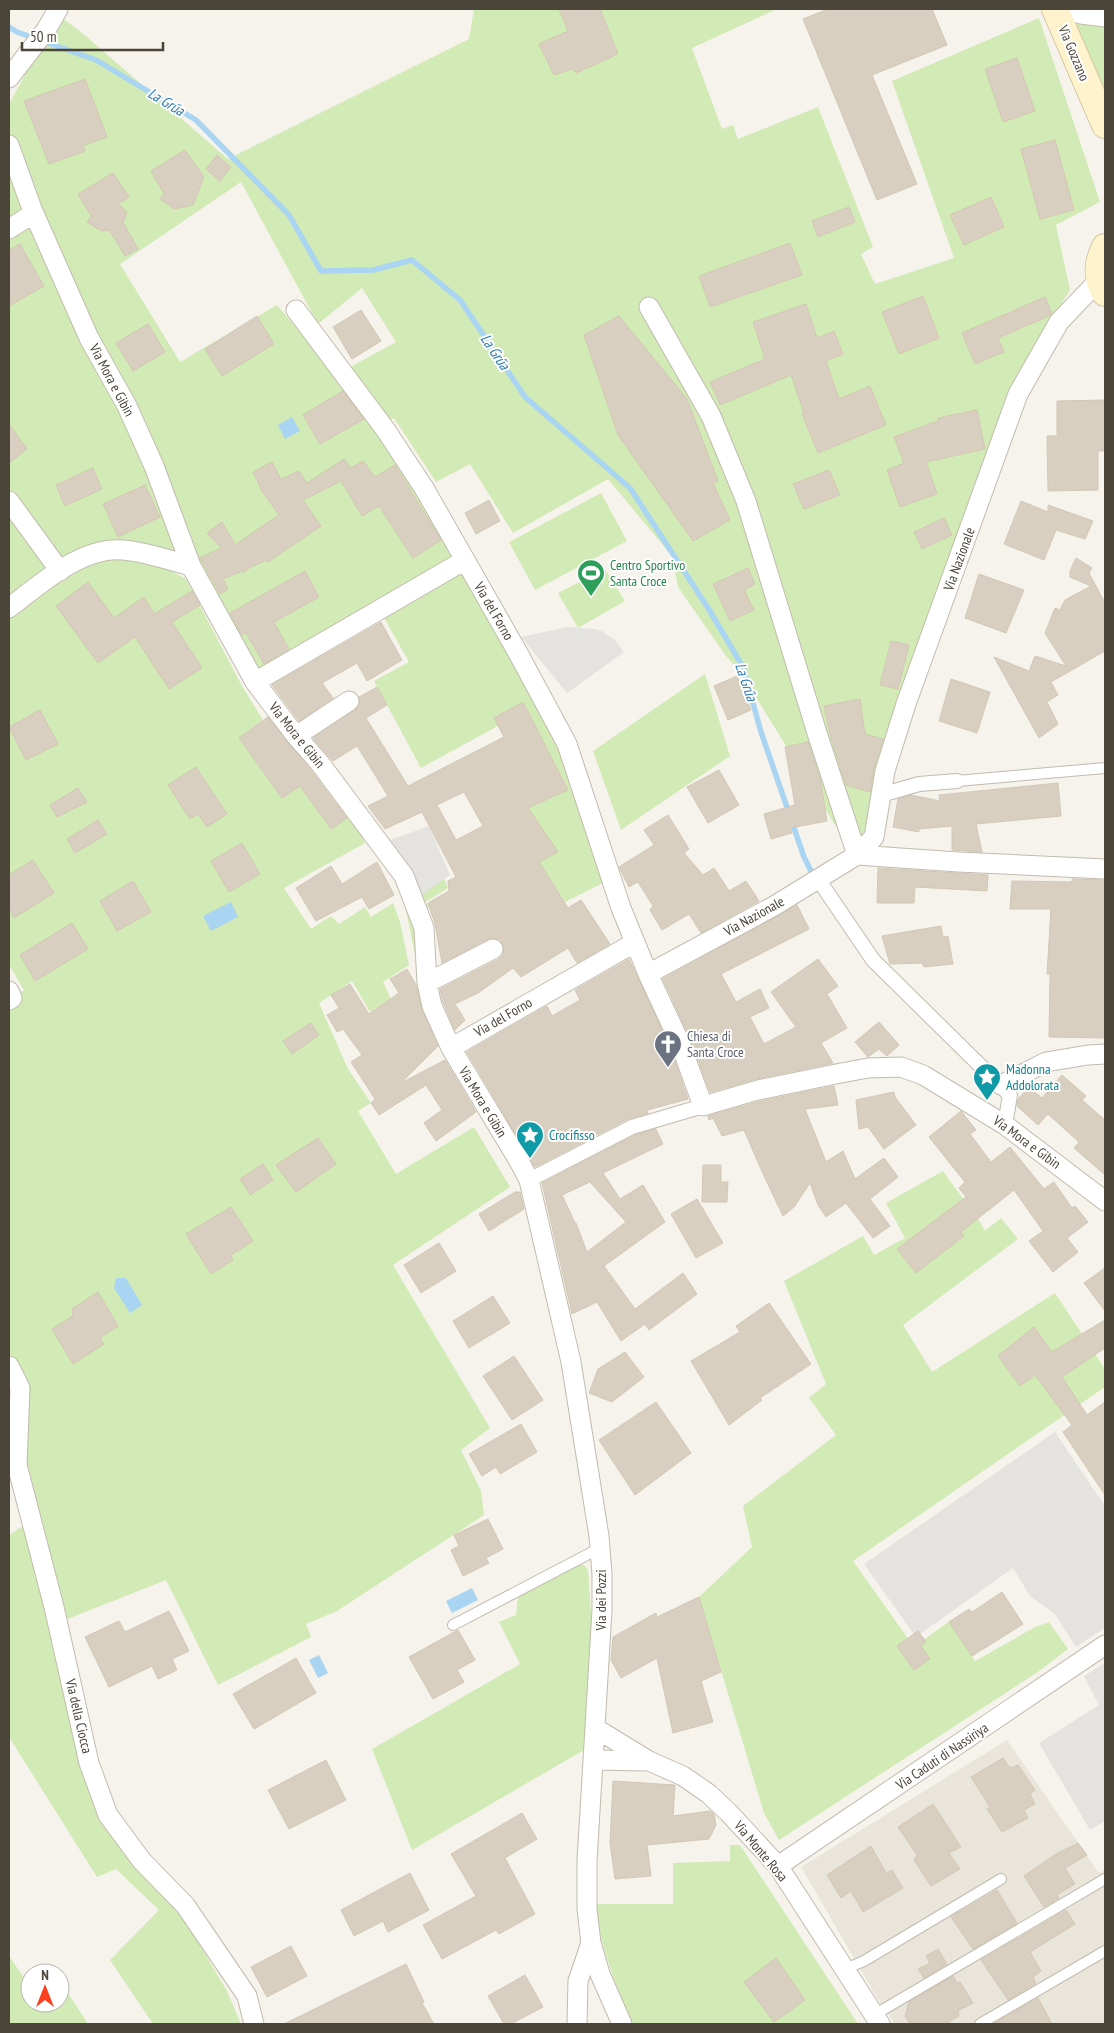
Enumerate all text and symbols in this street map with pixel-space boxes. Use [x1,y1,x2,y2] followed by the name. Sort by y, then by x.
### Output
[22,20,164,52] scale bar
[1054,22,1094,84] street label: Via Gozzano
[30,27,56,46] text: 50 m
[145,83,189,120] water label: La Grűa
[477,330,515,374] water label: La Grűa
[85,340,139,419] street label: Via Mora e Gibin
[939,525,979,594] street label: Via Nazionale
[610,556,685,590] place label: Centro Sportivo Santa Croce
[576,558,606,597] sports icon: Centro Sportivo Santa Croce
[470,578,518,643] street label: Via del Forno
[731,660,762,704] water label: La Grűa
[264,698,329,772] street label: Via Mora e Gibin
[720,892,787,940] street label: Via Nazionale
[470,993,535,1041] street label: Via del Forno
[687,1027,744,1061] place label: Chiesa di Santa Croce
[653,1029,683,1068] church icon: Chiesa di Santa Croce
[1006,1060,1059,1094] place label: Madonna Addolorata
[454,1062,511,1141] street label: Via Mora e Gibin
[972,1062,1002,1101] place icon: Madonna Addolorata
[989,1111,1064,1173] street label: Via Mora e Gibin
[515,1120,545,1159] place icon: Crocifisso
[549,1126,595,1144] place label: Crocifisso
[592,1570,610,1631] street label: Via dei Pozzi
[61,1676,96,1755] street label: Via della Ciocca
[892,1719,992,1794] street label: Via Caduti di Nassiriya
[730,1816,792,1885] street label: Via Monte Rosa
[20,1963,70,2013] north arrow
[41,1966,49,1984] text: N

